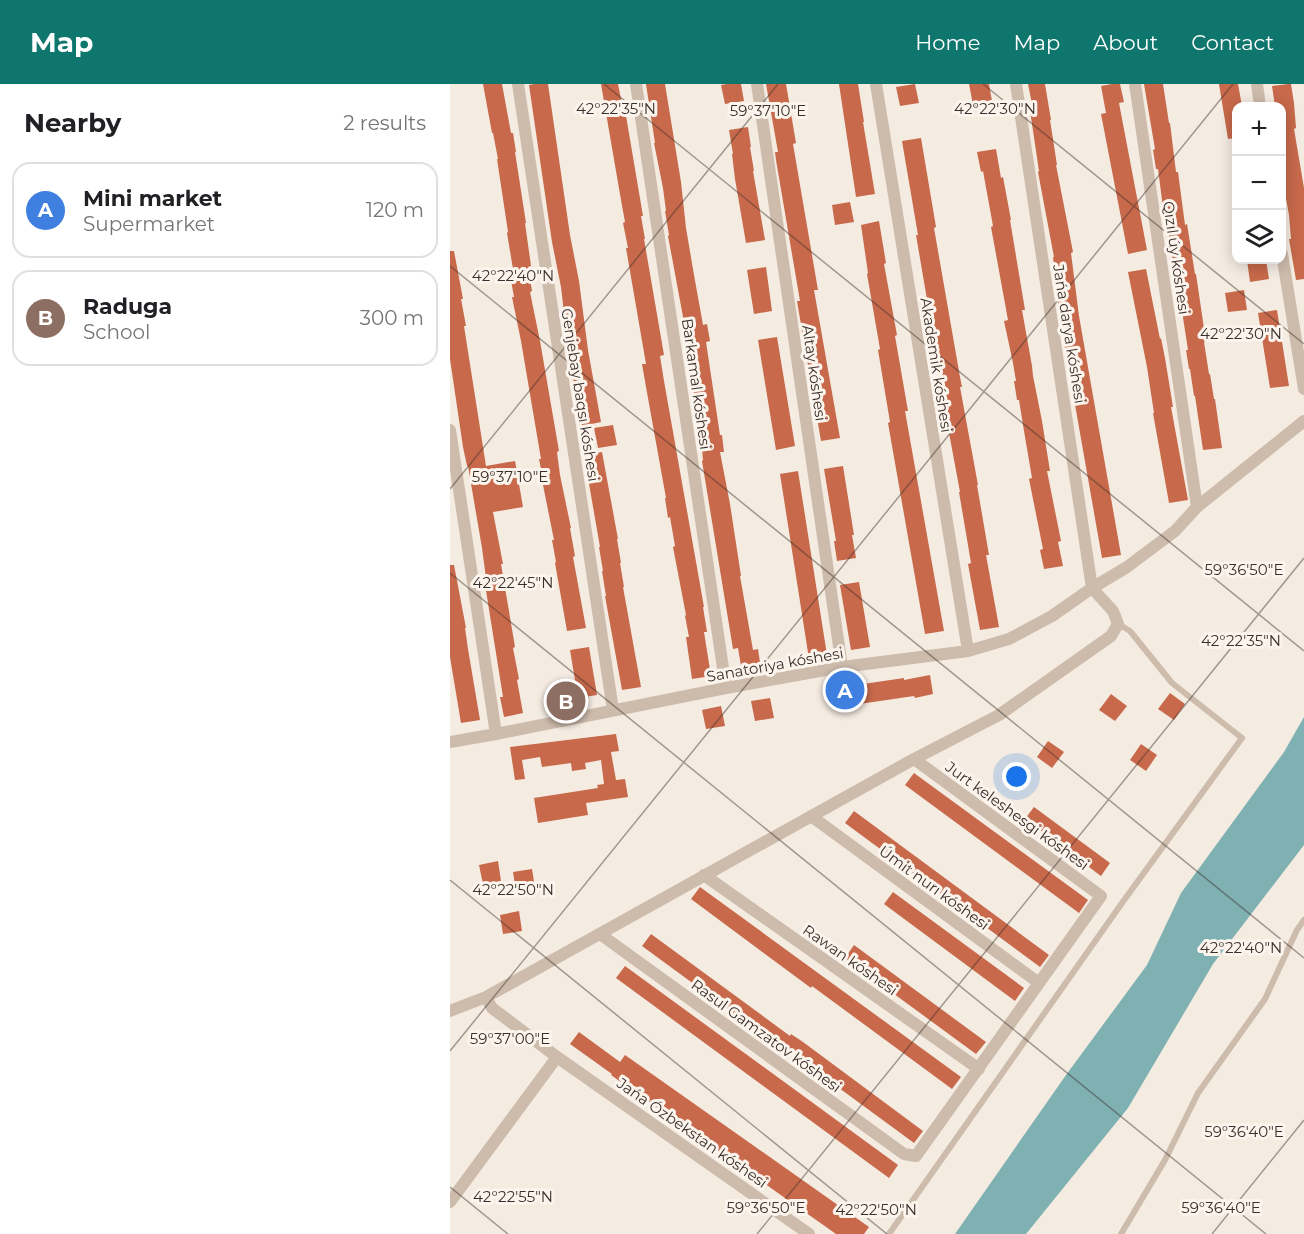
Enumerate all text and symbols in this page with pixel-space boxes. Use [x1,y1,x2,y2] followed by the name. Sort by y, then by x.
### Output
[30,25,93,59] text: Map
[915,30,980,55] text: Home
[1013,30,1060,55] text: Map
[1093,30,1158,55] text: About
[1191,30,1274,55] text: Contact
[576,99,656,118] text: 42°22'35"N
[954,99,1036,118] text: 42°22'30"N
[730,101,806,120] text: 59°37'10"E
[1232,102,1286,264] map controls
[1232,102,1286,156] button: +
[24,107,121,139] text: Nearby
[343,111,426,135] text: 2 results
[1232,156,1286,210] button: −
[83,185,222,212] text: Mini market
[38,198,53,222] text: A
[366,198,424,222] text: 120 m
[1159,200,1194,316] street label: Qızıl úy kóshesi
[1232,210,1286,264] button: layers
[83,212,215,236] text: Supermarket
[1049,262,1090,405] street label: Jańa darya kóshesi
[472,266,554,285] text: 42°22'40"N
[83,293,172,320] text: Raduga
[916,296,957,434] street label: Akademik kóshesi
[38,306,53,330] text: B
[360,306,424,330] text: 300 m
[557,307,604,483] street label: Genjebay baqsı kóshesi
[678,317,715,451] street label: Barkamal kóshesi
[83,320,150,344] text: School
[798,324,831,422] street label: Altay kóshesi
[1200,324,1282,343] text: 42°22'30"N
[472,467,548,486] text: 59°37'10"E
[1205,560,1283,579] text: 59°36'50"E
[473,573,553,592] text: 42°22'45"N
[1201,631,1281,650] text: 42°22'35"N
[705,643,845,686] street label: Sanatoriya kóshesi
[826,668,864,712] pin: A
[546,678,586,724] pin: B
[941,757,1093,874] street label: Jurt keleshesgi kóshesi
[1002,762,1031,791] your location
[875,841,993,934] street label: Úmit nurı kóshesi
[472,880,554,899] text: 42°22'50"N
[799,920,901,999] street label: Rawan kóshesi
[1200,938,1282,957] text: 42°22'40"N
[688,975,845,1096] street label: Rasul Gamzatov kóshesi
[470,1029,550,1048] text: 59°37'00"E
[613,1073,771,1192] street label: Jańa Ózbekstan kóshesi
[1204,1122,1284,1141] text: 59°36'40"E
[473,1187,553,1206] text: 42°22'55"N
[727,1198,805,1217] text: 59°36'50"E
[1181,1198,1261,1217] text: 59°36'40"E
[835,1200,917,1219] text: 42°22'50"N

